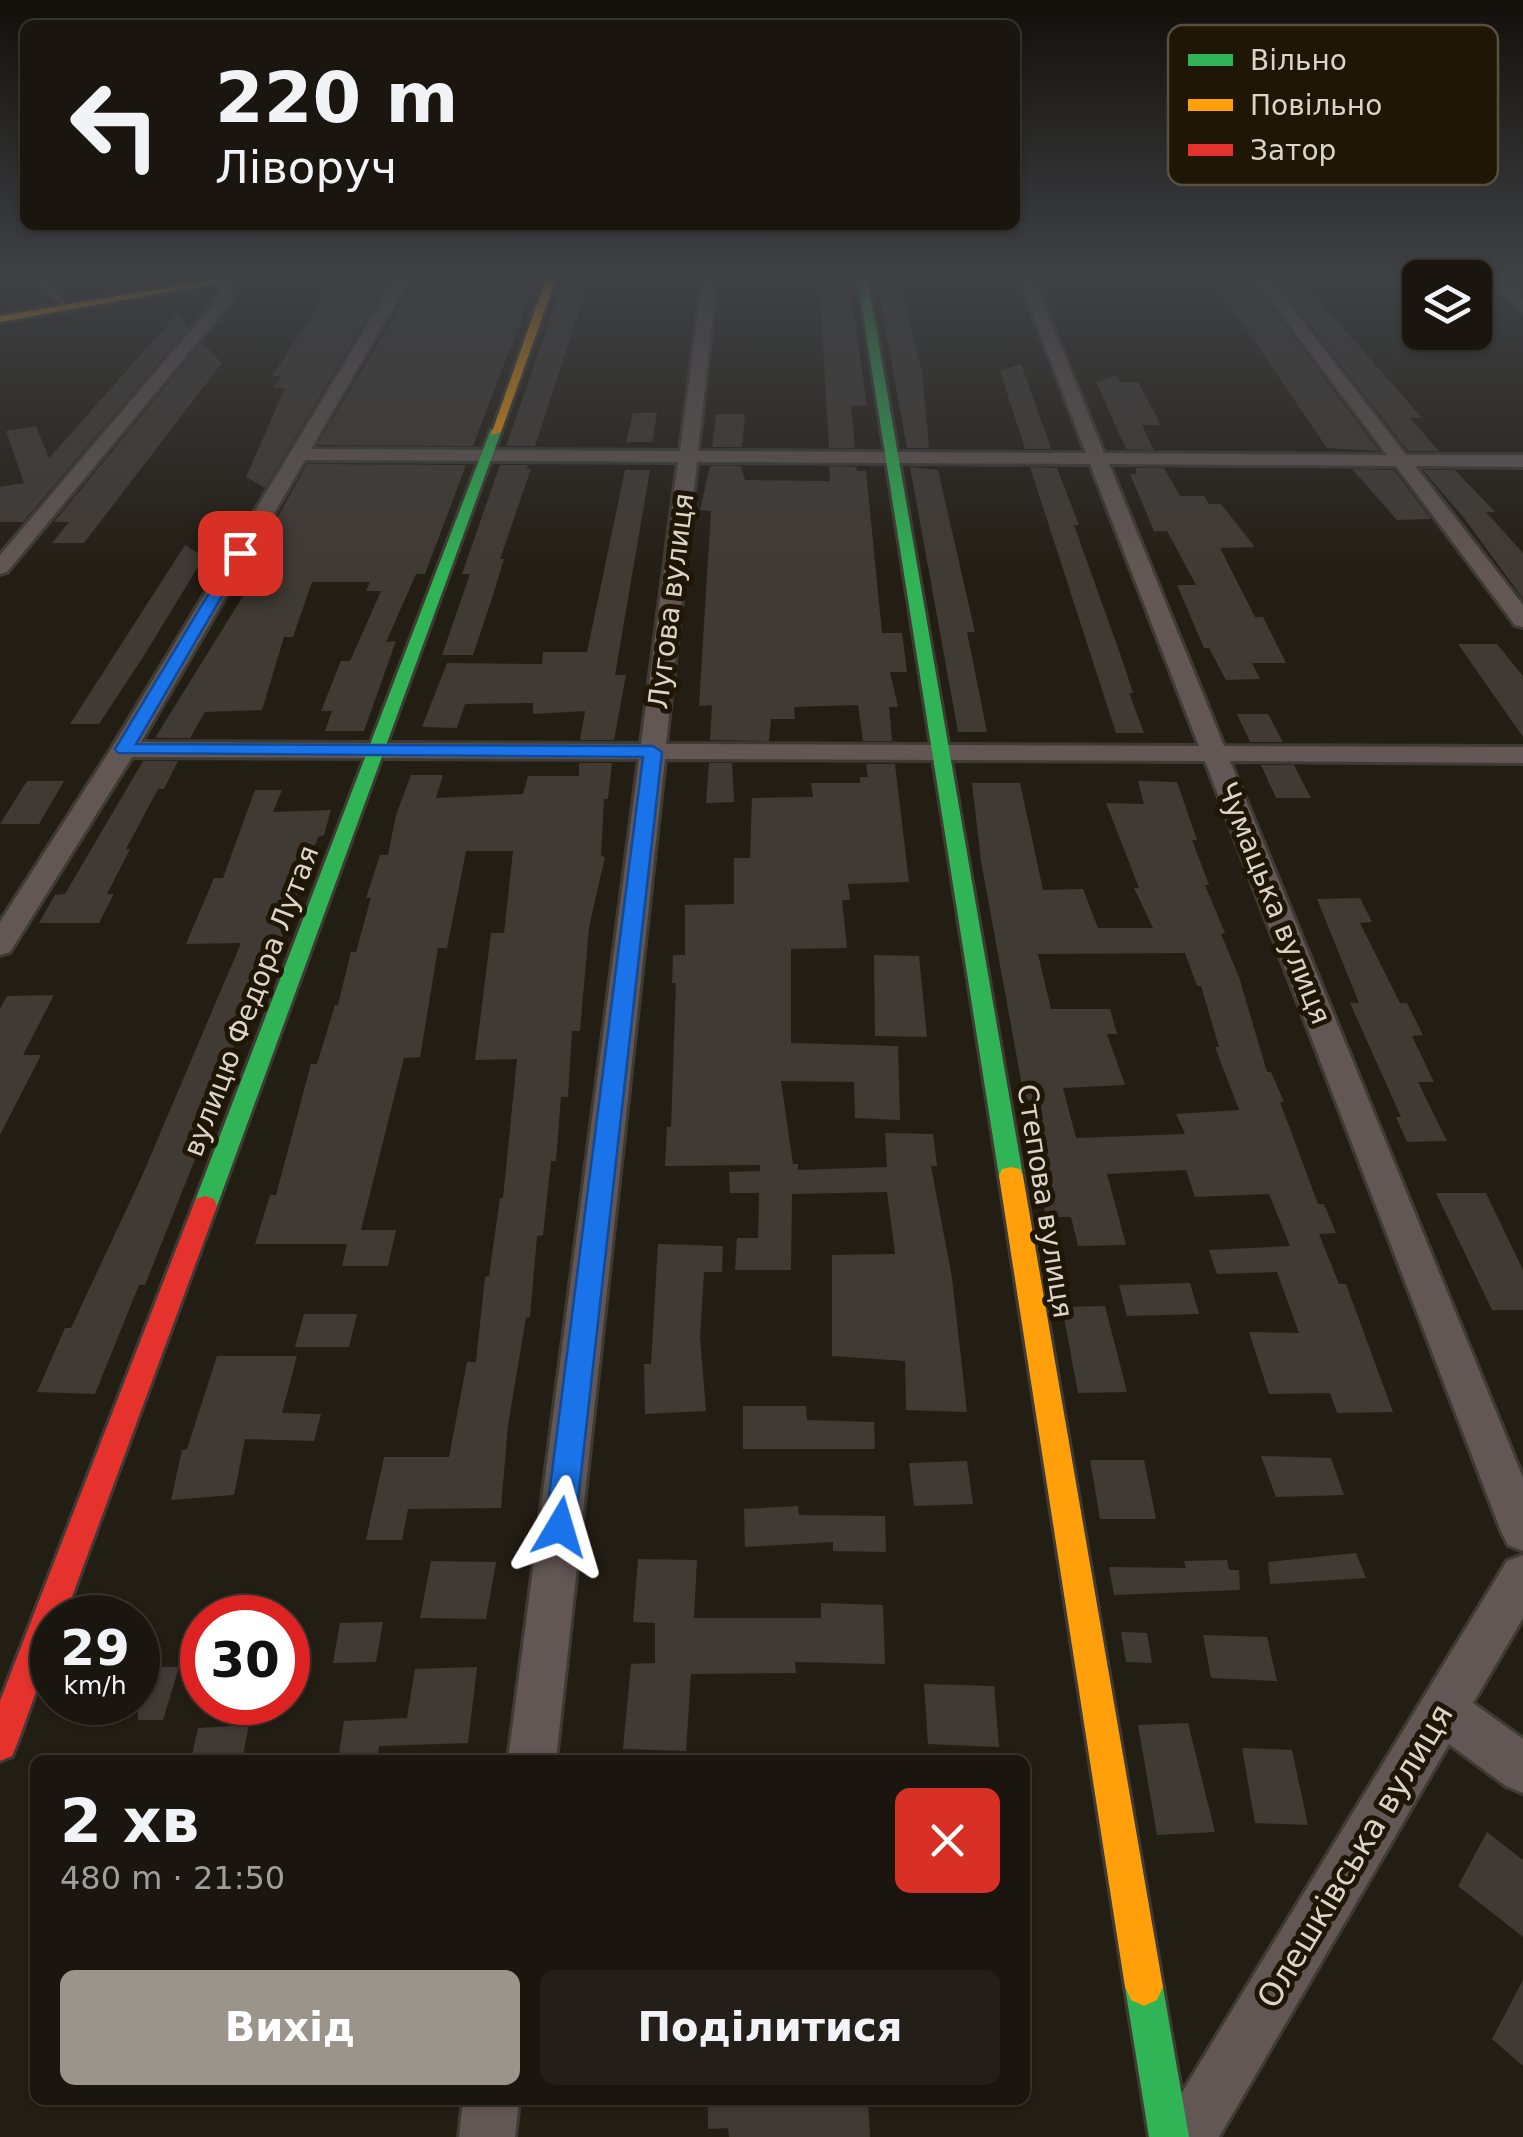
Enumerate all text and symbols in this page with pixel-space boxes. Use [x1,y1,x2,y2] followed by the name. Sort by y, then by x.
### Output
[1168,25,1498,185] legend
[1250,44,1347,77] text: Вільно
[215,57,458,139] text: 220 m
[50,60,180,190] icon: left
[1250,89,1382,122] text: Повільно
[1250,134,1336,167] text: Затор
[215,141,397,194] text: Ліворуч
[1402,260,1492,350] map controls
[1402,260,1492,350] button: layers
[641,491,701,711] street label: Лугова вулиця
[198,511,283,596] pin
[213,526,268,581] icon: arrive
[1210,777,1338,1029] street label: Чумацька вулиця
[176,841,326,1161] street label: вулицю Федора Лутая
[1010,1082,1080,1320] street label: Степова вулиця
[508,1475,612,1579] position arrow
[180,1595,310,1725] speed limit sign: 30
[60,1619,130,1677] text: 29
[63,1671,127,1700] text: km/h
[1249,1697,1461,2015] street label: Олешківська вулиця
[60,1786,199,1856] text: 2 хв
[895,1788,1000,1893] button: close
[60,1859,285,1897] text: 480 m · 21:50
[60,1970,520,2085] button: Вихід
[540,1970,1000,2085] button: Поділитися

